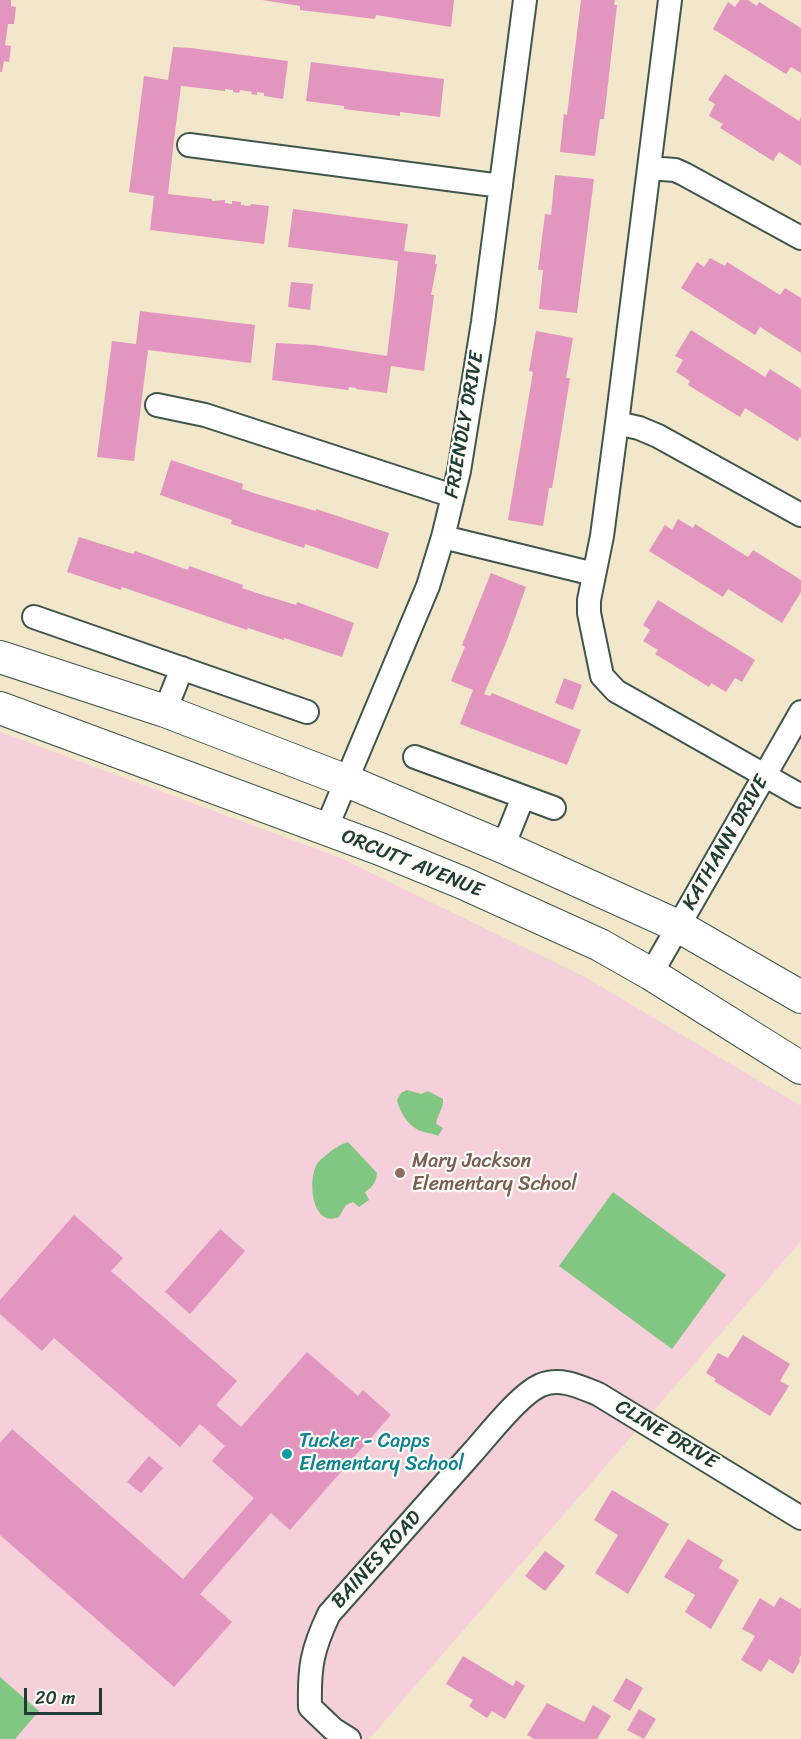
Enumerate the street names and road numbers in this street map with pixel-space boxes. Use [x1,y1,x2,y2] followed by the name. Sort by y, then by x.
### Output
[440,350,490,500] street label: FRIENDLY DRIVE
[678,772,774,914] street label: KATHANN DRIVE
[338,825,486,903] street label: ORCUTT AVENUE
[611,1395,721,1475] street label: CLINE DRIVE
[327,1506,427,1614] street label: BAINES ROAD

